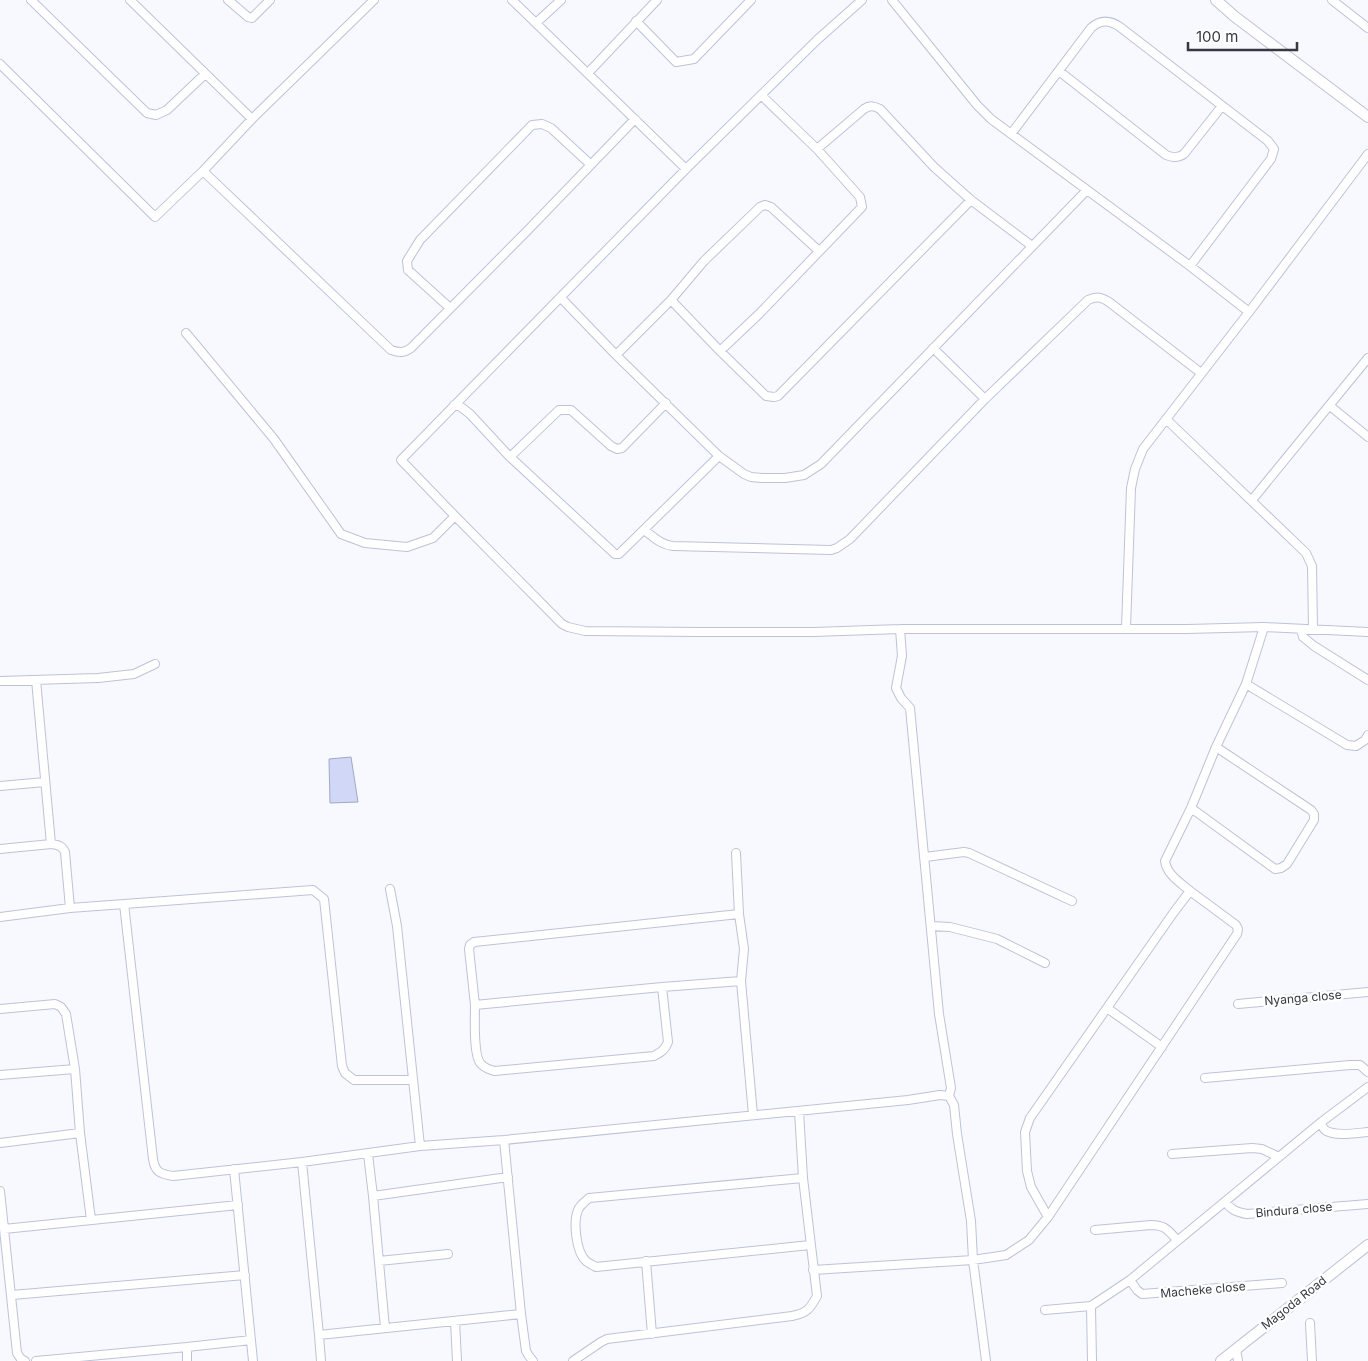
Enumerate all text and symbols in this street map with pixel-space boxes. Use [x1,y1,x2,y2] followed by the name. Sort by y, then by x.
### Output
[1188,20,1297,52] scale bar
[1196,27,1238,46] text: 100 m
[1264,987,1342,1008] street label: Nyanga close
[1255,1199,1333,1220] street label: Bindura close
[1258,1273,1329,1333] street label: Magoda Road
[1160,1278,1246,1301] street label: Macheke close

